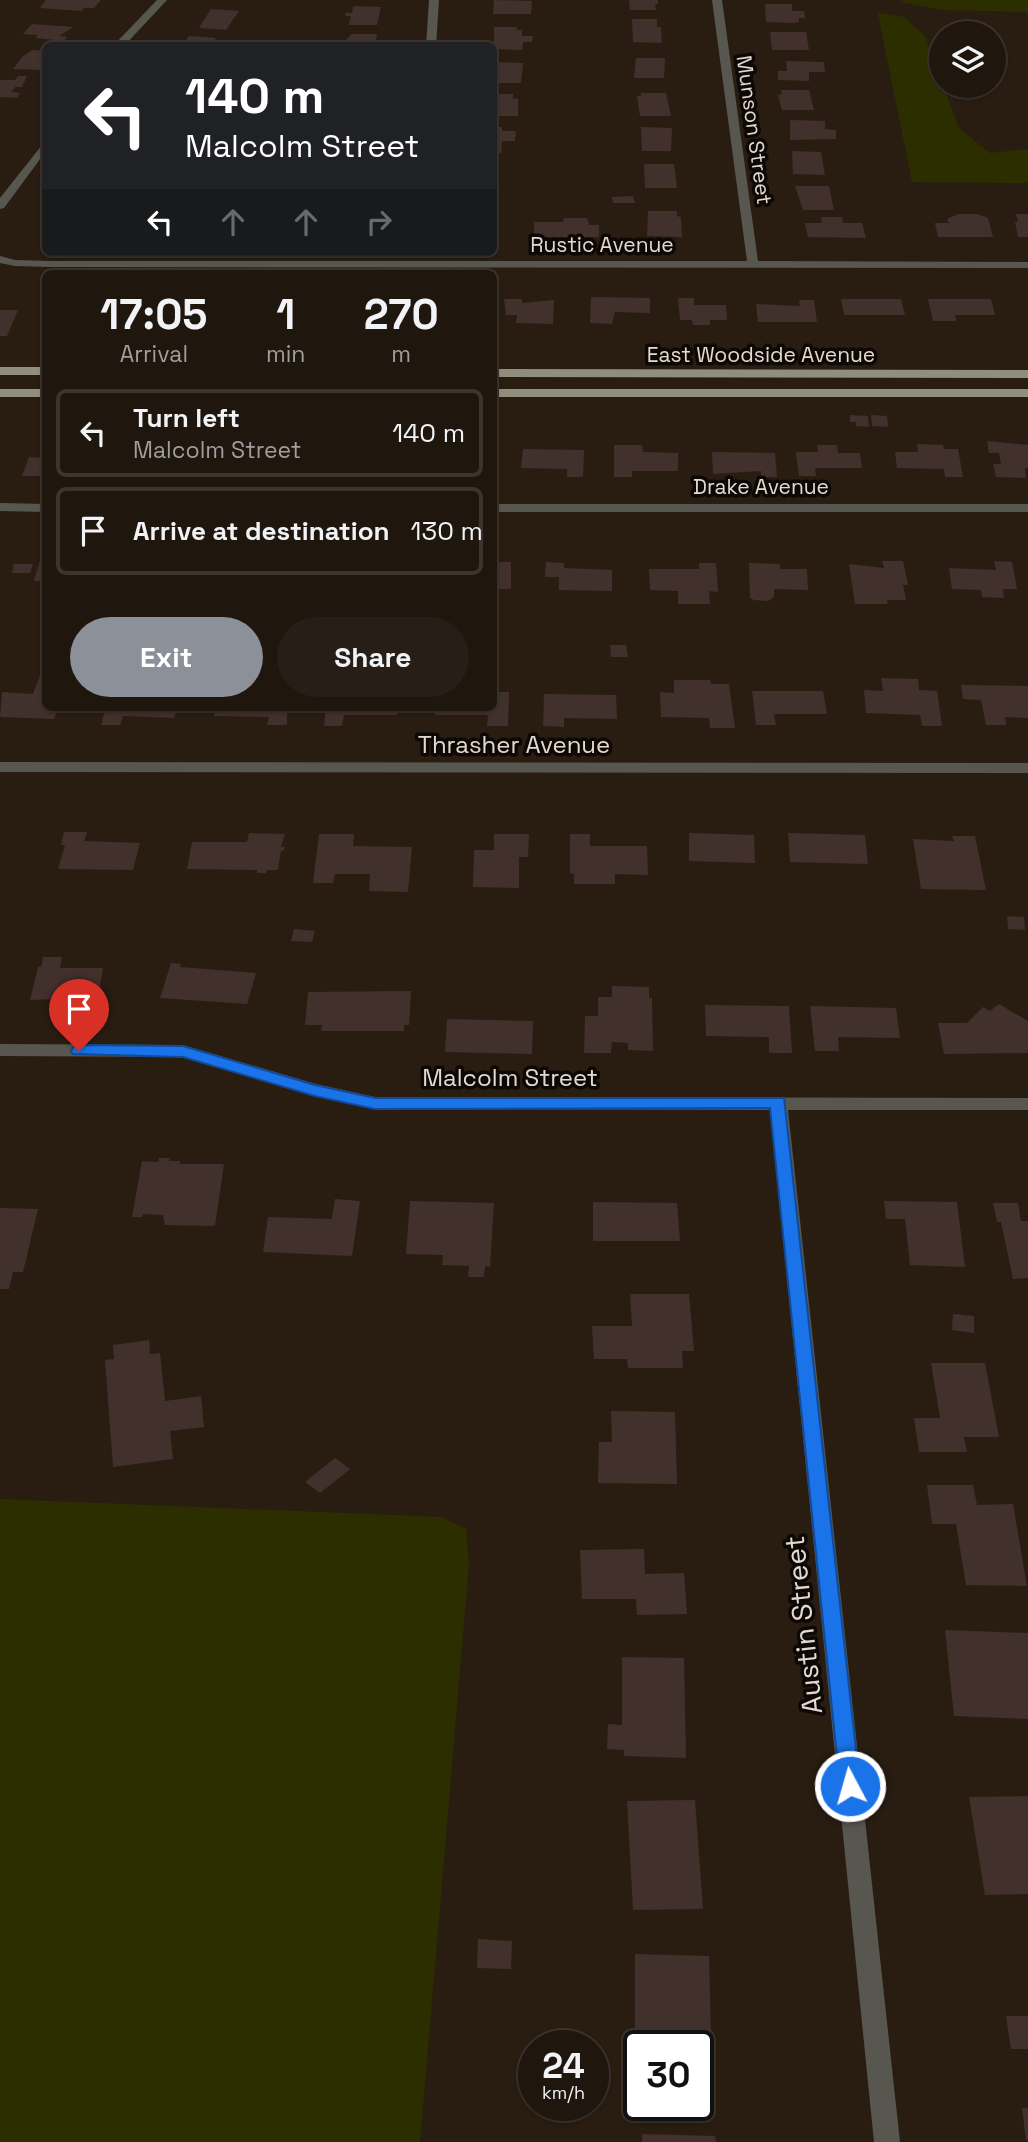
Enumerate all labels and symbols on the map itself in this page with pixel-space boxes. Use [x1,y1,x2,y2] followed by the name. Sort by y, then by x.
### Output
[731,54,778,206] street label: Munson Street
[530,231,674,258] street label: Rustic Avenue
[647,341,875,368] street label: East Woodside Avenue
[693,473,829,500] street label: Drake Avenue
[418,729,610,760] street label: Thrasher Avenue
[49,979,109,1051] pin
[422,1062,598,1093] street label: Malcolm Street
[776,1534,830,1716] street label: Austin Street
[813,1749,887,1823] position arrow
[623,2030,714,2121] speed limit sign: 30

